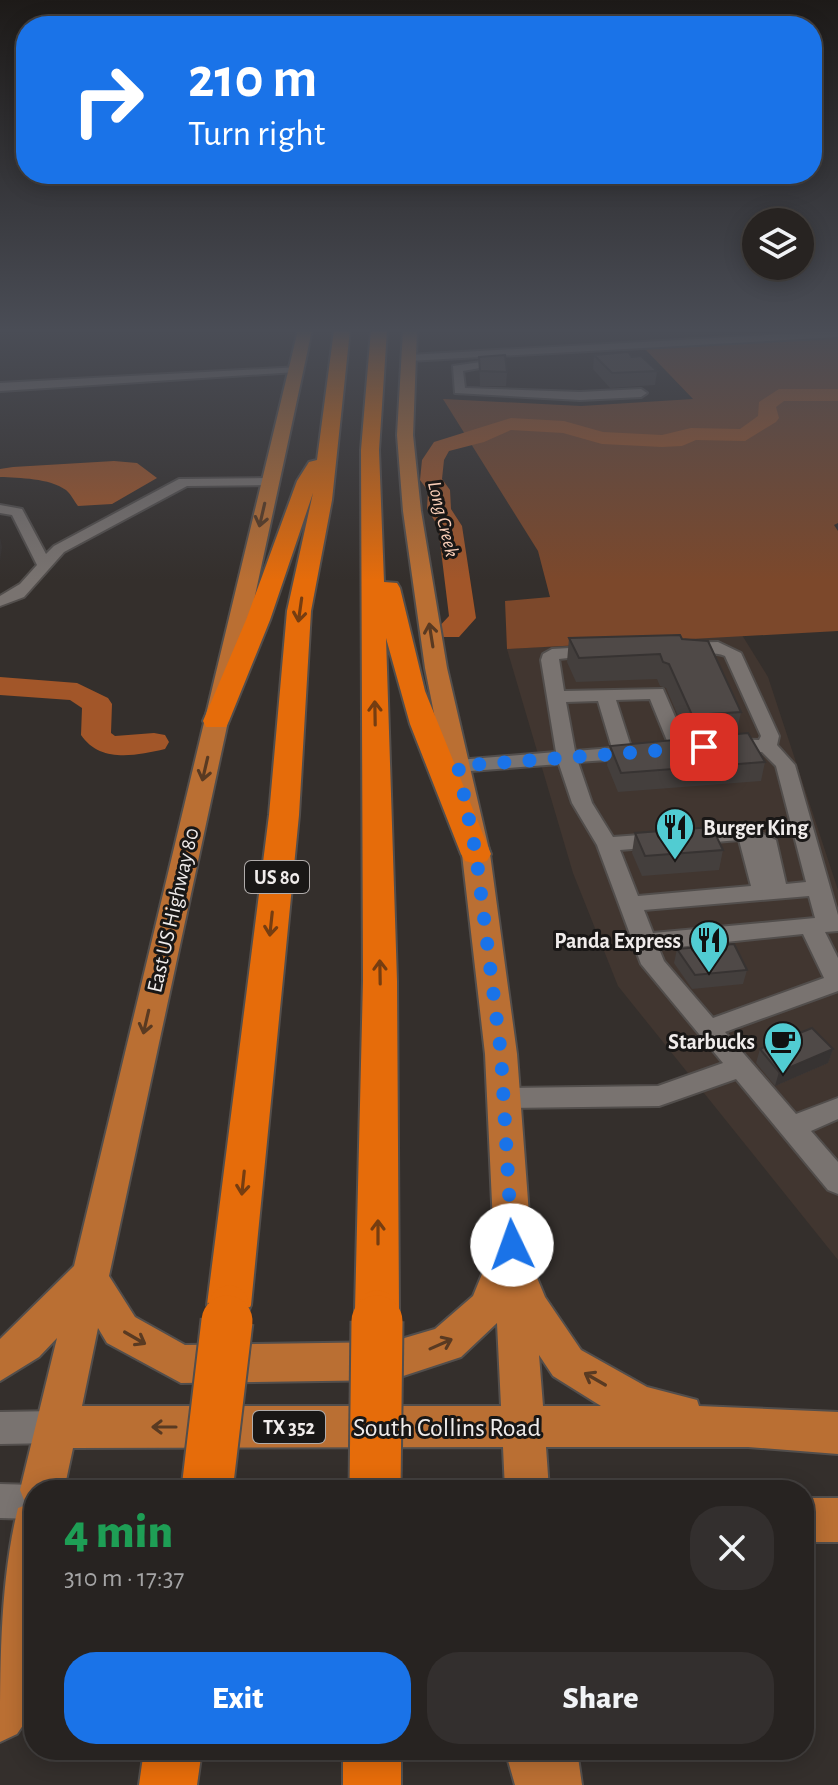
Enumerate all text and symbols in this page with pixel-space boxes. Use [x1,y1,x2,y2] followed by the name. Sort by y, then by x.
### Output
[56,48,160,152] icon: right
[188,51,317,107] text: 210 m
[188,116,325,152] text: Turn right
[742,208,814,280] map controls
[742,208,814,280] button: layers
[424,479,462,559] water label: Long Creek
[254,502,269,528] one-way arrow
[292,597,307,622] one-way arrow
[423,623,438,648] one-way arrow
[367,700,382,727] one-way arrow
[670,713,738,781] pin
[682,725,726,769] icon: arrive
[196,756,211,781] one-way arrow
[654,806,696,861] restaurant icon: Burger King
[703,817,809,839] place label: Burger King
[143,826,203,995] street label: East US Highway 80
[245,861,309,893] road number: US 80
[264,910,279,937] one-way arrow
[688,919,730,974] restaurant icon: Panda Express
[554,930,681,952] place label: Panda Express
[372,959,387,986] one-way arrow
[138,1009,153,1035] one-way arrow
[762,1020,804,1075] cafe icon: Starbucks
[668,1031,755,1053] place label: Starbucks
[235,1169,250,1196] one-way arrow
[470,1203,554,1287] position arrow
[370,1219,386,1246] one-way arrow
[123,1330,146,1346] one-way arrow
[428,1336,452,1351] one-way arrow
[584,1371,607,1387] one-way arrow
[253,1411,325,1443] road number: TX 352
[353,1415,541,1441] street label: South Collins Road
[151,1419,178,1435] one-way arrow
[690,1506,774,1590] button: close
[64,1509,173,1557] text: 4 min
[64,1565,184,1591] text: 310 m · 17:37
[64,1652,411,1744] button: Exit
[427,1652,774,1744] button: Share

